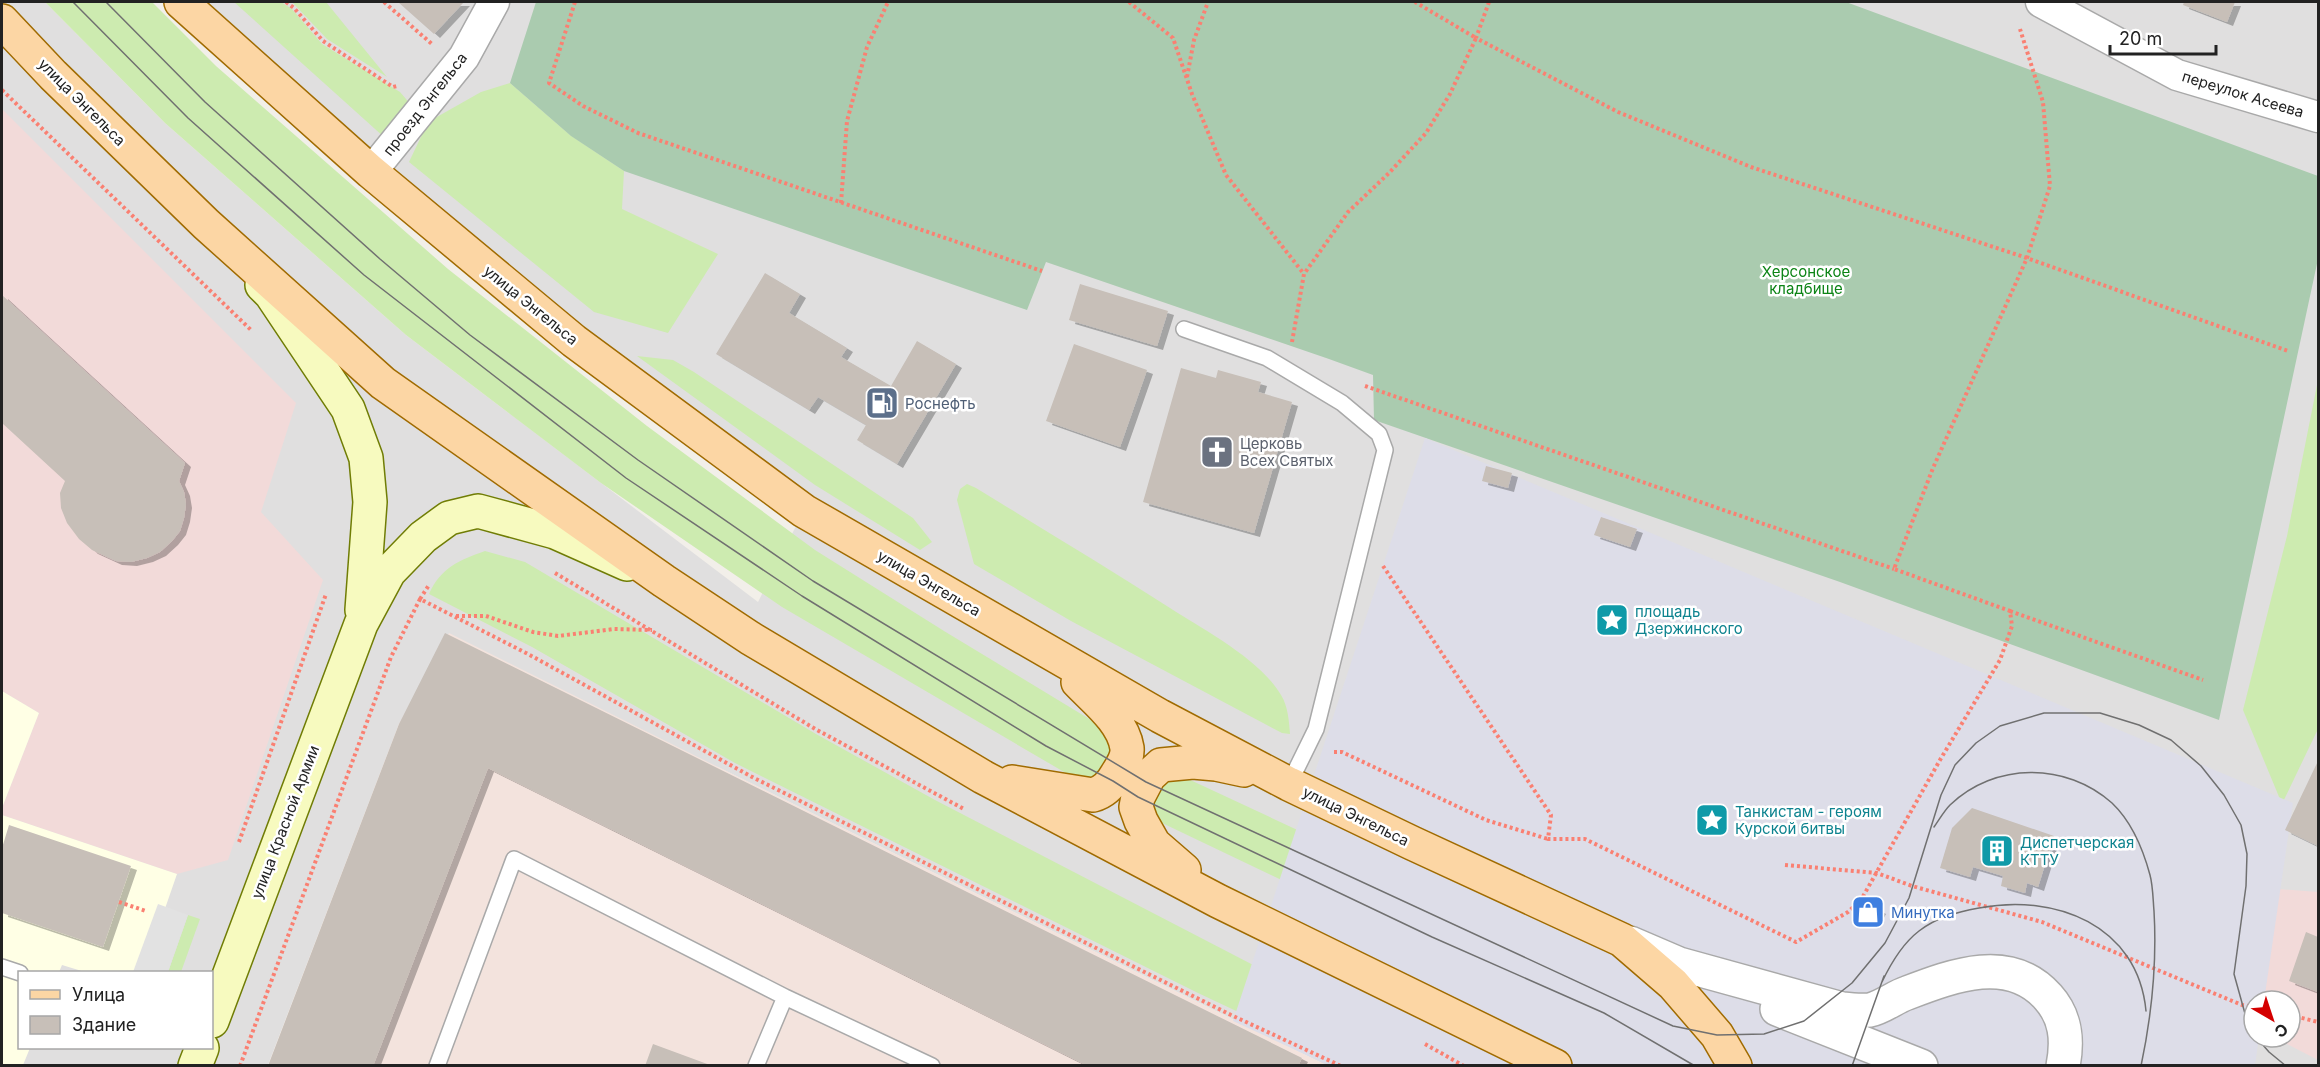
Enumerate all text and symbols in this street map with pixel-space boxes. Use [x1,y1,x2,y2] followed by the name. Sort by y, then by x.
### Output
[2110,18,2216,56] scale bar
[2119,28,2162,49] text: 20 m
[379,49,471,159] street label: проезд Энгельса
[34,54,130,150] street label: улица Энгельса
[2180,66,2306,122] street label: переулок Асеева
[480,261,582,349] street label: улица Энгельса
[1762,262,1850,298] park label: Херсонское кладбище
[864,385,900,421] fuel station icon: Роснефть
[905,394,976,413] place label: Роснефть
[1199,434,1235,470] church icon: Церковь Всех Святых
[1240,434,1333,470] place label: Церковь Всех Святых
[874,546,984,620] street label: улица Энгельса
[1594,602,1630,638] place icon: площадь Дзержинского
[1635,602,1743,638] place label: площадь Дзержинского
[247,742,323,902] street label: улица Красной Армии
[1300,782,1412,850] street label: улица Энгельса
[1694,802,1730,838] place icon: Танкистам - героям Курской битвы
[1735,802,1882,838] place label: Танкистам - героям Курской битвы
[1979,833,2015,869] building icon: Диспетчерская КТТУ
[2020,833,2134,869] place label: Диспетчерская КТТУ
[1850,894,1886,930] shop icon: Минутка
[1891,903,1955,922] place label: Минутка
[18,971,213,1049] legend
[72,984,125,1005] text: Улица
[2242,989,2302,1049] north arrow
[72,1014,136,1035] text: Здание
[2270,1019,2292,1042] text: С

